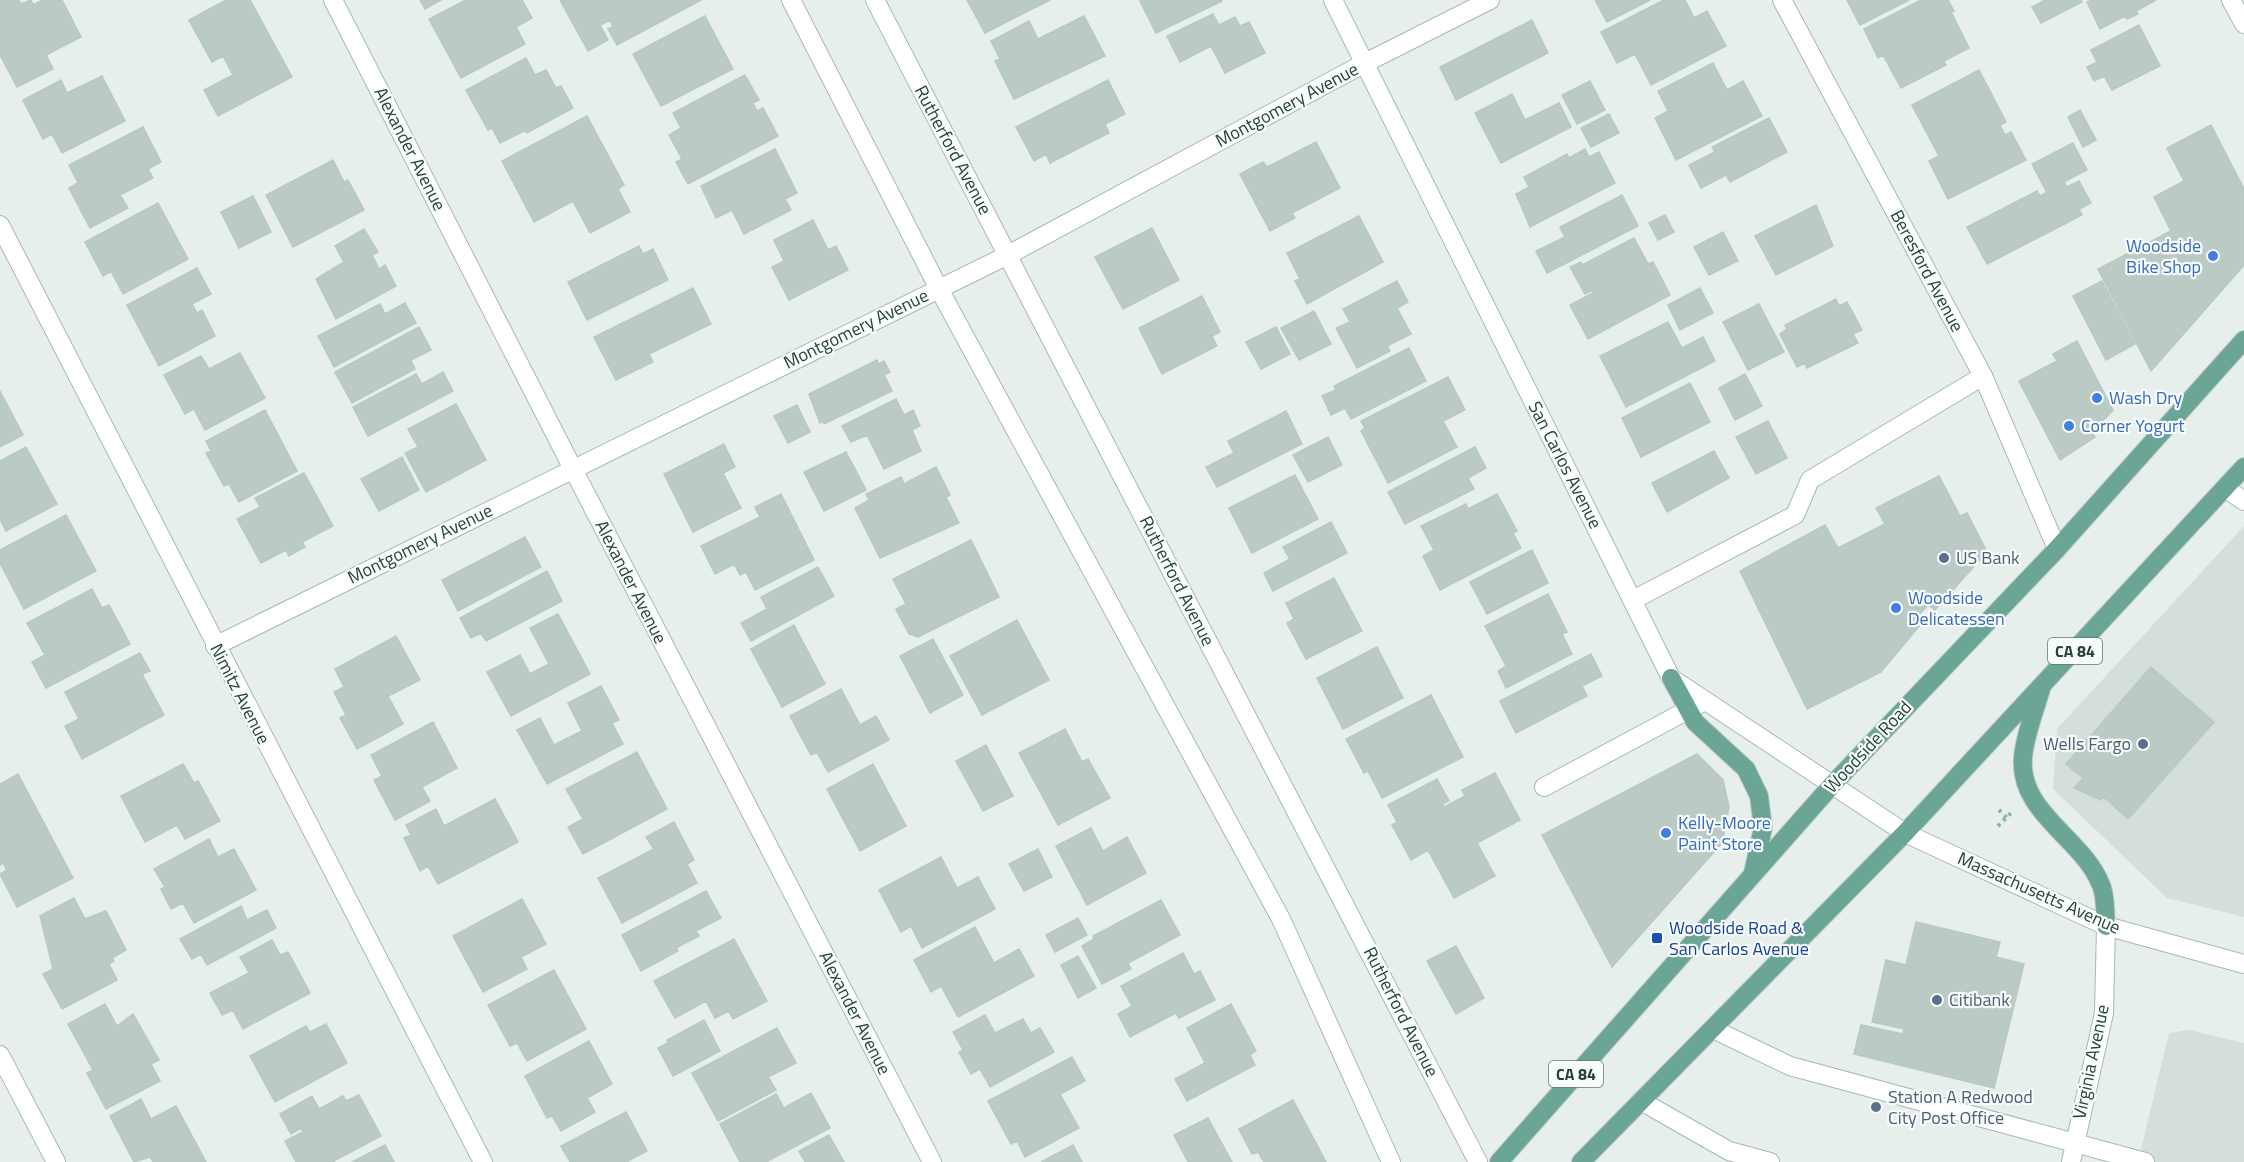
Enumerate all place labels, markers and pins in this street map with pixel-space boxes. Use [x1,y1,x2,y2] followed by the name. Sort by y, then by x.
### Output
[2126,232,2201,280] place label: Woodside Bike Shop
[2206,249,2220,263] marker: Woodside Bike Shop
[2109,384,2183,411] place label: Wash Dry
[2090,391,2104,405] marker: Wash Dry
[2081,412,2185,439] place label: Corner Yogurt
[2062,419,2076,433] marker: Corner Yogurt
[1956,544,2020,571] place label: US Bank
[1937,551,1951,565] marker: US Bank
[1908,584,2005,632] place label: Woodside Delicatessen
[1889,601,1903,615] marker: Woodside Delicatessen
[2043,730,2131,757] place label: Wells Fargo
[2136,737,2150,751] marker: Wells Fargo
[1678,809,1771,857] place label: Kelly-Moore Paint Store
[1659,826,1673,840] marker: Kelly-Moore Paint Store
[1669,914,1809,962] place label: Woodside Road & San Carlos Avenue
[1650,931,1664,945] marker: Woodside Road & San Carlos Avenue
[1949,986,2010,1013] place label: Citibank
[1930,993,1944,1007] marker: Citibank
[1888,1083,2033,1131] place label: Station A Redwood City Post Office
[1869,1100,1883,1114] marker: Station A Redwood City Post Office

